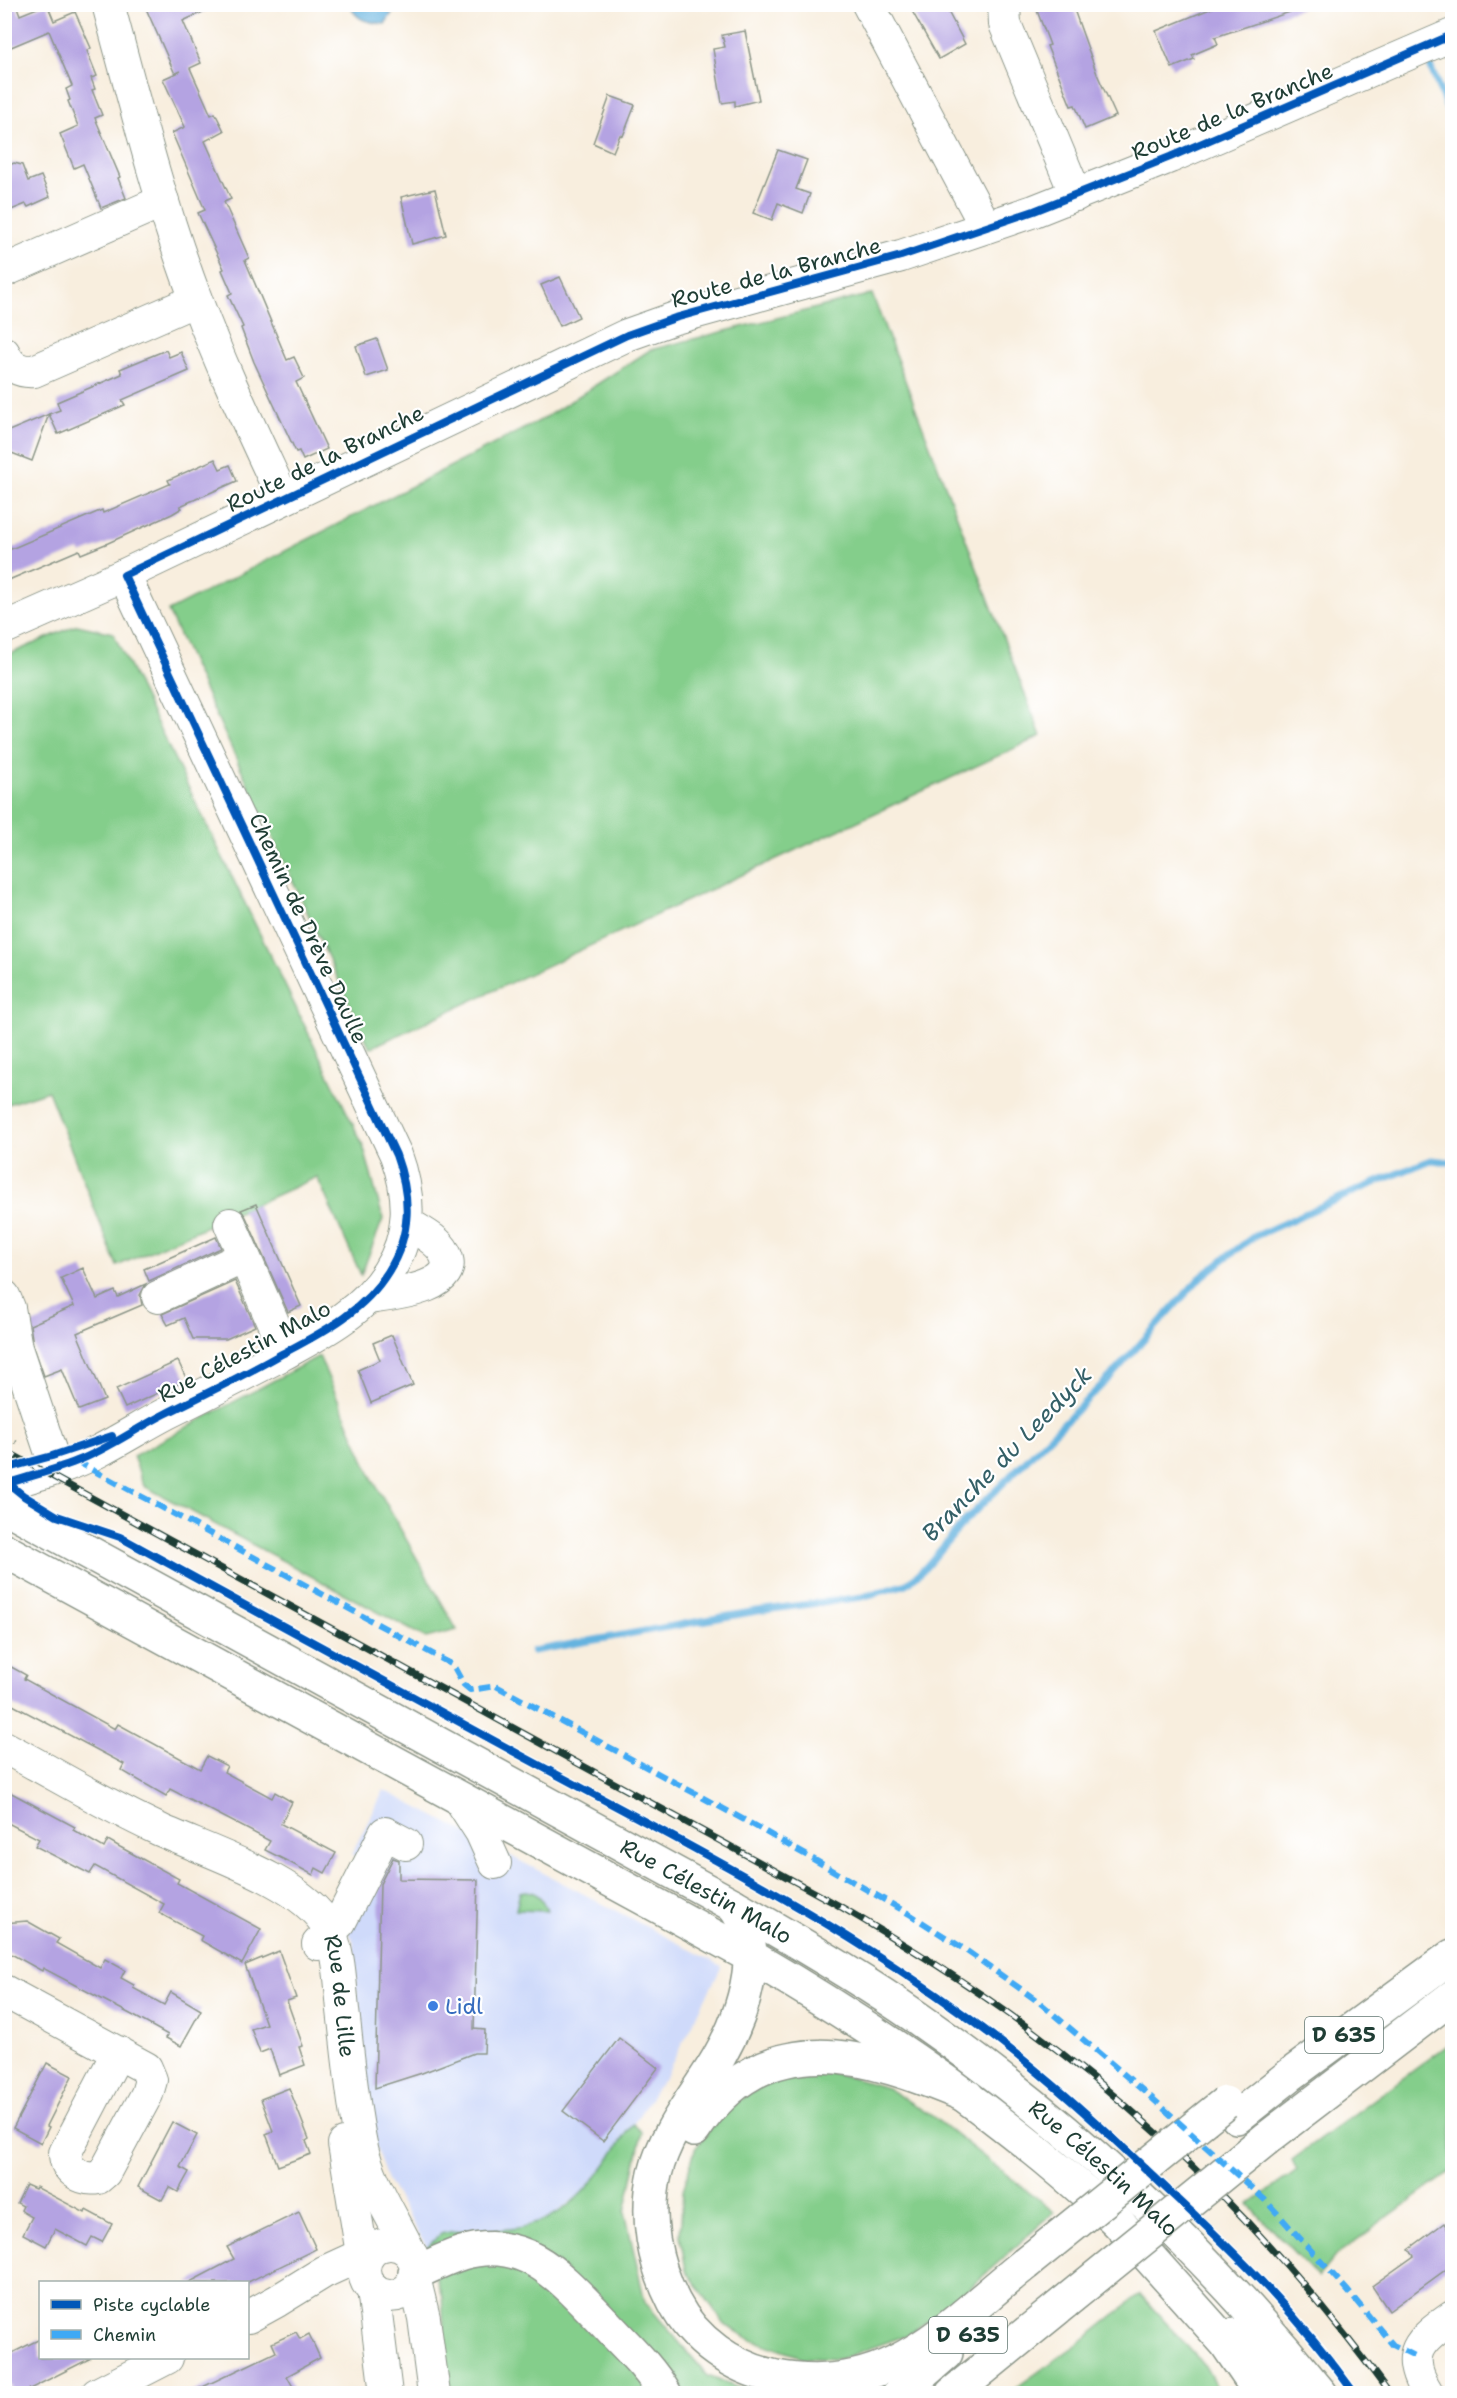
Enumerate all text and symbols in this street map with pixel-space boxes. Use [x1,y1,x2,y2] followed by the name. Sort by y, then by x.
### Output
[1127,56,1337,167] street label: Route de la Branche
[668,230,884,314] street label: Route de la Branche
[222,398,429,519] street label: Route de la Branche
[242,808,375,1048] street label: Chemin de Drève Daulle
[153,1294,336,1409] street label: Rue Célestin Malo
[915,1359,1099,1549] water label: Branche du Leedyck
[615,1832,797,1951] street label: Rue Célestin Malo
[317,1931,362,2059] street label: Rue de Lille
[445,1992,483,2021] place label: Lidl
[426,1999,440,2013] marker: Lidl
[1305,2017,1383,2053] road number: D 635
[1023,2093,1185,2243] street label: Rue Célestin Malo
[39,2281,249,2359] legend
[93,2293,210,2317] text: Piste cyclable
[929,2317,1007,2353] road number: D 635
[93,2323,156,2347] text: Chemin

